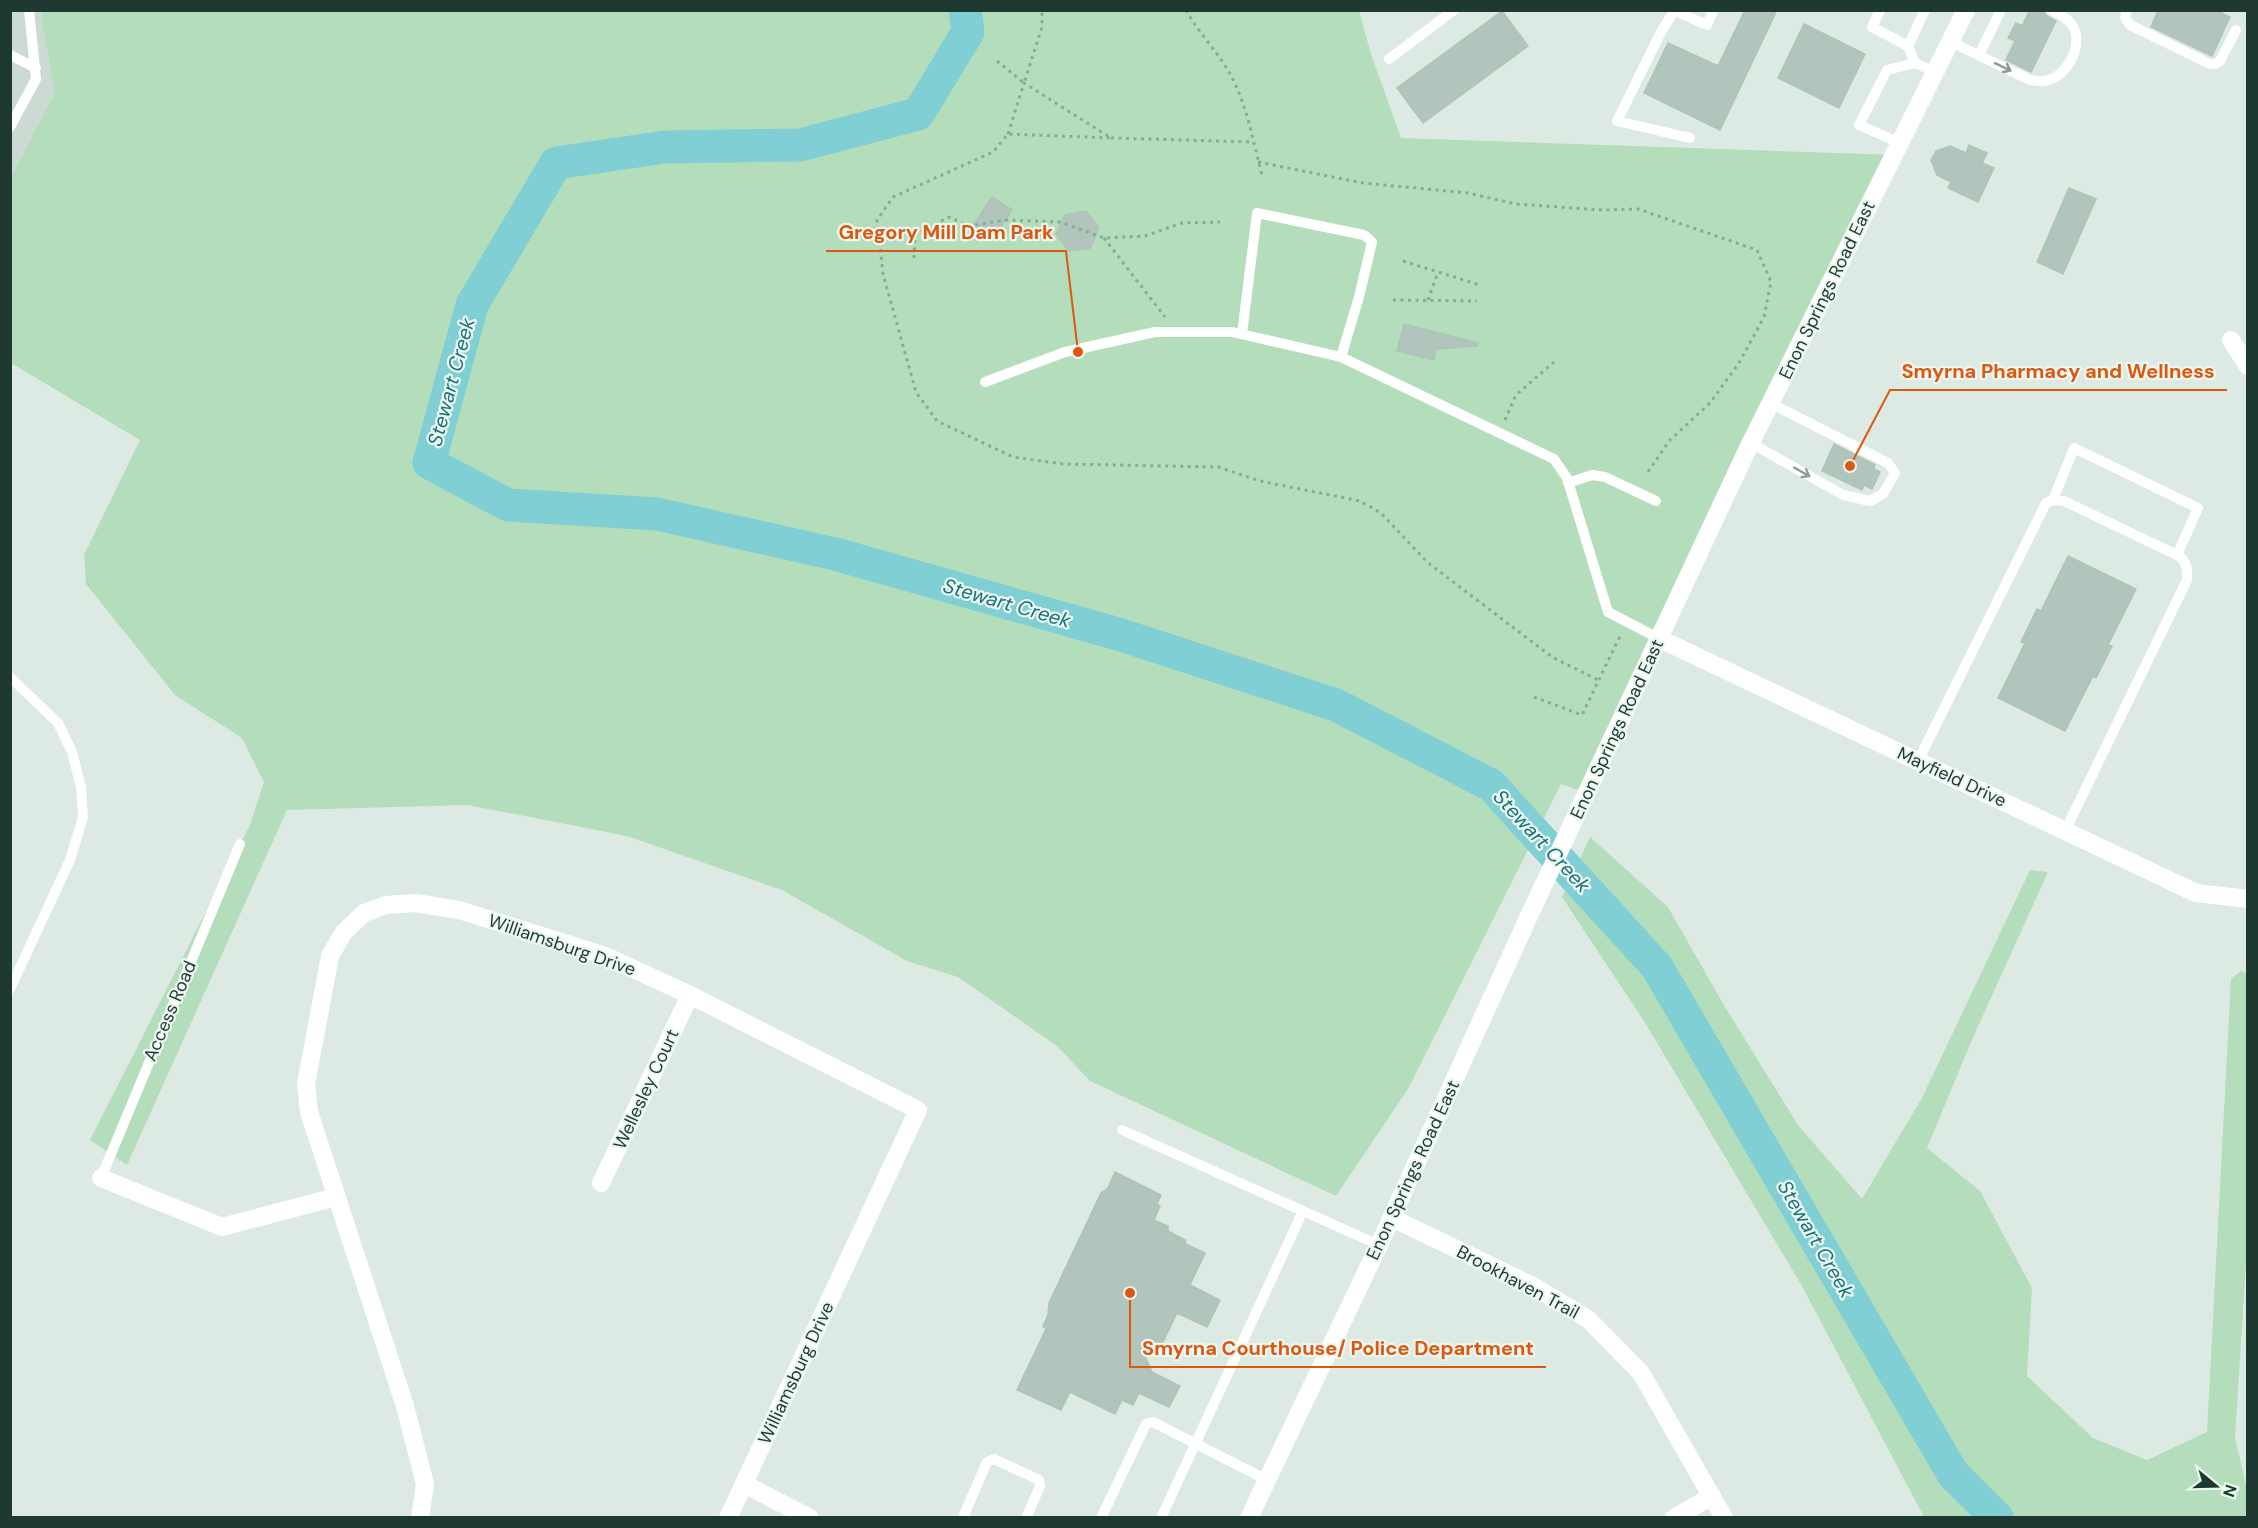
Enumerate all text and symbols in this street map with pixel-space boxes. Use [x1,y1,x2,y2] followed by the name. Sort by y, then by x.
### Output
[1994,62,2012,74] one-way arrow
[1773,197,1881,383] street label: Enon Springs Road East
[826,213,1066,251] callout: Gregory Mill Dam Park
[838,219,1054,245] text: Gregory Mill Dam Park
[421,314,481,449] water label: Stewart Creek
[1890,352,2227,390] callout: Smyrna Pharmacy and Wellness
[1901,358,2215,384] text: Smyrna Pharmacy and Wellness
[1793,466,1810,478] one-way arrow
[940,572,1075,634] water label: Stewart Creek
[1565,635,1669,823] street label: Enon Springs Road East
[1894,741,2010,813] street label: Mayfield Drive
[1488,784,1597,899] water label: Stewart Creek
[485,909,639,981] street label: Williamsburg Drive
[138,957,202,1065] street label: Access Road
[608,1025,684,1153] street label: Wellesley Court
[1361,1076,1465,1264] street label: Enon Springs Road East
[1772,1175,1861,1303] water label: Stewart Creek
[1452,1240,1584,1324] street label: Brookhaven Trail
[752,1298,840,1448] street label: Williamsburg Drive
[1130,1329,1546,1367] callout: Smyrna Courthouse/ Police Department
[1142,1335,1534,1361] text: Smyrna Courthouse/ Police Department
[2186,1456,2246,1516] north arrow
[2218,1482,2242,1500] text: N

